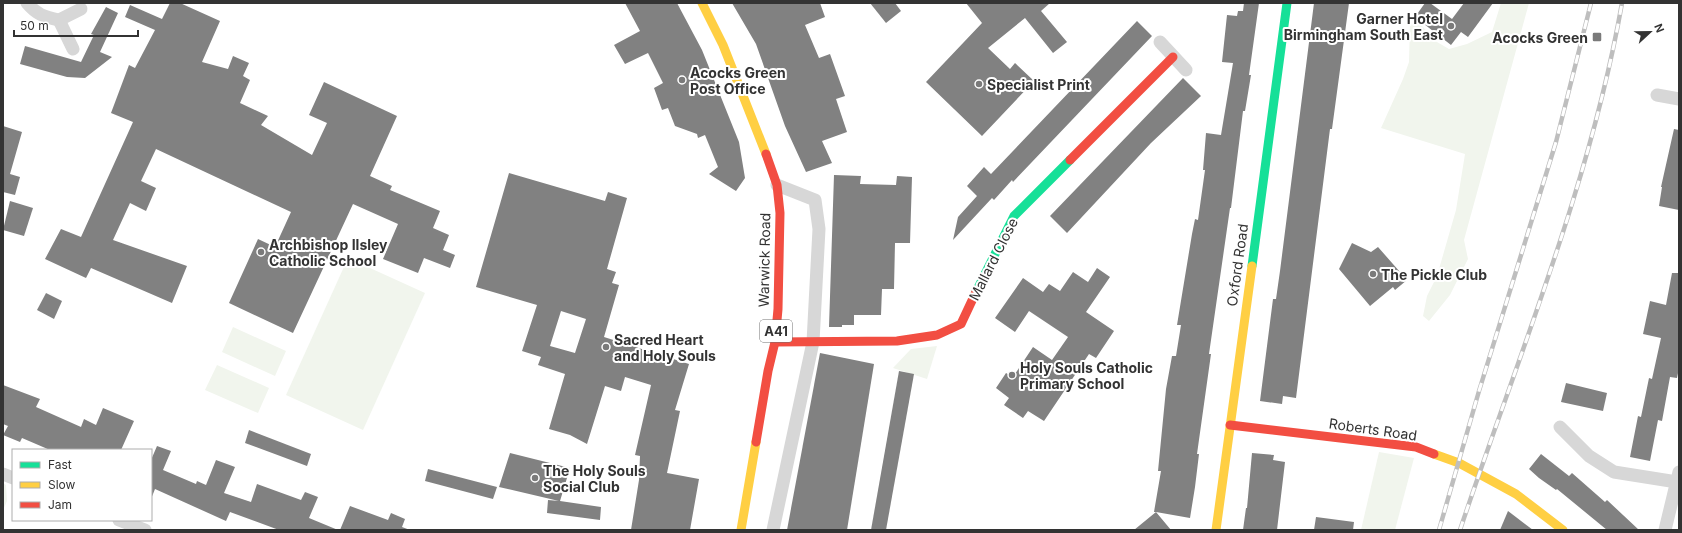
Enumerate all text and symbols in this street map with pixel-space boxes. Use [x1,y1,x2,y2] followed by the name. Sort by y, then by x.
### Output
[1284,10,1443,43] place label: Garner Hotel Birmingham South East
[14,12,138,38] scale bar
[1630,12,1670,52] north arrow
[20,18,49,33] text: 50 m
[1446,21,1456,31] marker: Garner Hotel Birmingham South East
[1651,22,1667,35] text: N
[1492,29,1588,46] place label: Acocks Green
[1591,31,1603,43] marker: Acocks Green
[690,64,786,97] place label: Acocks Green Post Office
[677,75,687,85] marker: Acocks Green Post Office
[987,76,1090,93] place label: Specialist Print
[974,79,984,89] marker: Specialist Print
[755,213,773,307] street label: Warwick Road
[965,215,1021,303] street label: Mallard Close
[1223,223,1251,307] street label: Oxford Road
[269,236,388,269] place label: Archbishop Ilsley Catholic School
[256,247,266,257] marker: Archbishop Ilsley Catholic School
[1381,266,1487,283] place label: The Pickle Club
[1368,269,1378,279] marker: The Pickle Club
[760,320,792,342] road number: A41
[614,331,716,364] place label: Sacred Heart and Holy Souls
[601,342,611,352] marker: Sacred Heart and Holy Souls
[1020,359,1153,392] place label: Holy Souls Catholic Primary School
[1007,370,1017,380] marker: Holy Souls Catholic Primary School
[1328,414,1418,444] street label: Roberts Road
[12,449,152,521] legend
[48,457,72,472] text: Fast
[543,462,646,495] place label: The Holy Souls Social Club
[530,473,540,483] marker: The Holy Souls Social Club
[48,477,76,492] text: Slow
[48,497,72,512] text: Jam

